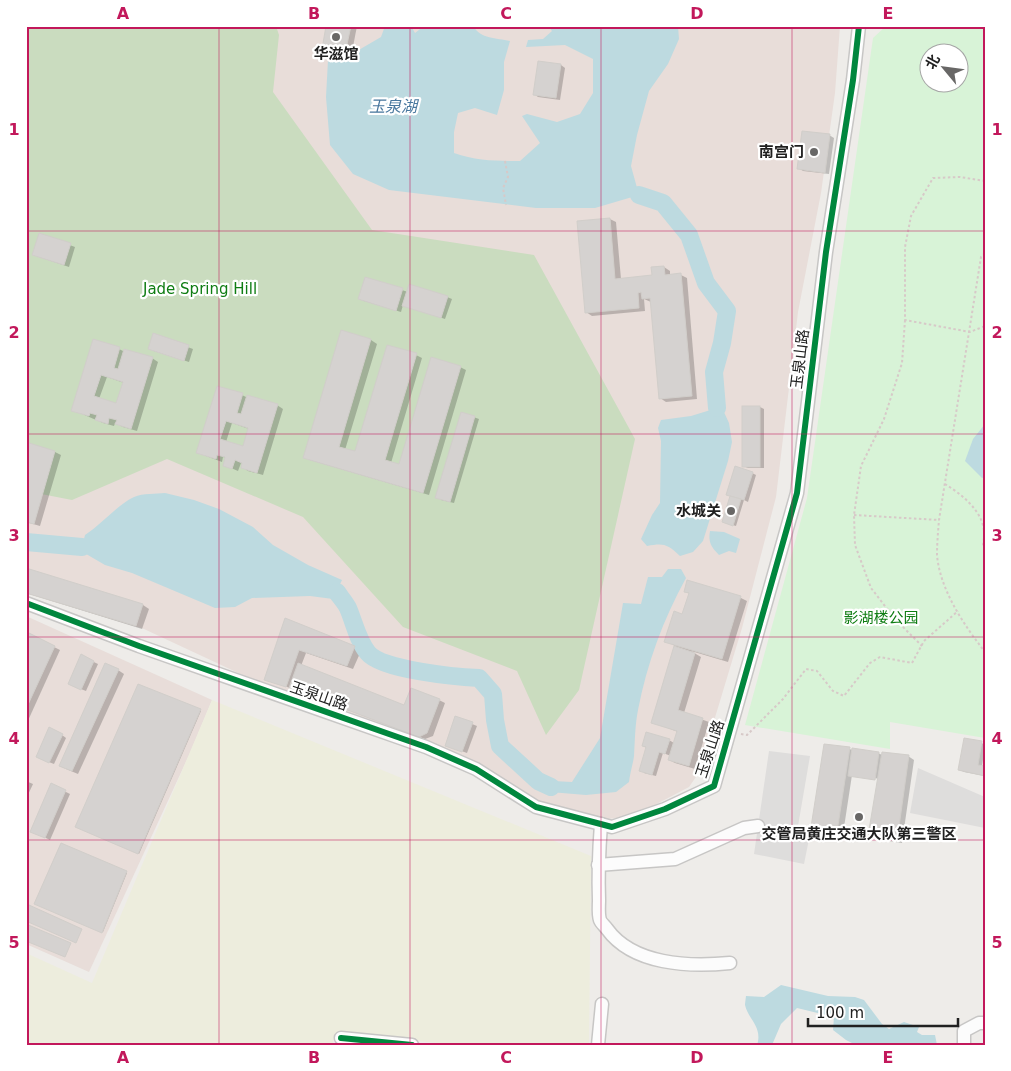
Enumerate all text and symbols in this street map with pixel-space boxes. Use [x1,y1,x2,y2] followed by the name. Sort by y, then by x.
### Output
[117,4,130,23] text: A
[308,4,320,23] text: B
[500,4,512,23] text: C
[690,4,704,23] text: D
[883,4,893,23] text: E
[330,31,342,43] marker: 华滋馆
[918,42,968,92] north arrow
[313,45,359,63] place label: 华滋馆
[922,52,943,72] text: 北
[369,97,420,116] water label: 玉泉湖
[8,120,20,139] text: 1
[991,120,1003,139] text: 1
[759,143,804,161] place label: 南宫门
[808,146,820,158] marker: 南宫门
[142,280,257,298] park label: Jade Spring Hill
[8,323,20,342] text: 2
[991,323,1003,342] text: 2
[787,328,813,390] street label: 玉泉山路
[676,502,721,520] place label: 水城关
[725,505,737,517] marker: 水城关
[8,526,20,545] text: 3
[991,526,1003,545] text: 3
[843,609,919,627] park label: 影湖楼公园
[288,678,350,714] street label: 玉泉山路
[692,718,728,780] street label: 玉泉山路
[8,729,20,748] text: 4
[991,729,1003,748] text: 4
[853,811,865,823] marker: 交管局黄庄交通大队第三警区
[761,825,957,843] place label: 交管局黄庄交通大队第三警区
[8,933,20,952] text: 5
[991,933,1003,952] text: 5
[808,996,958,1028] scale bar
[816,1004,864,1022] text: 100 m
[117,1048,130,1067] text: A
[308,1048,320,1067] text: B
[500,1048,512,1067] text: C
[690,1048,704,1067] text: D
[883,1048,893,1067] text: E

